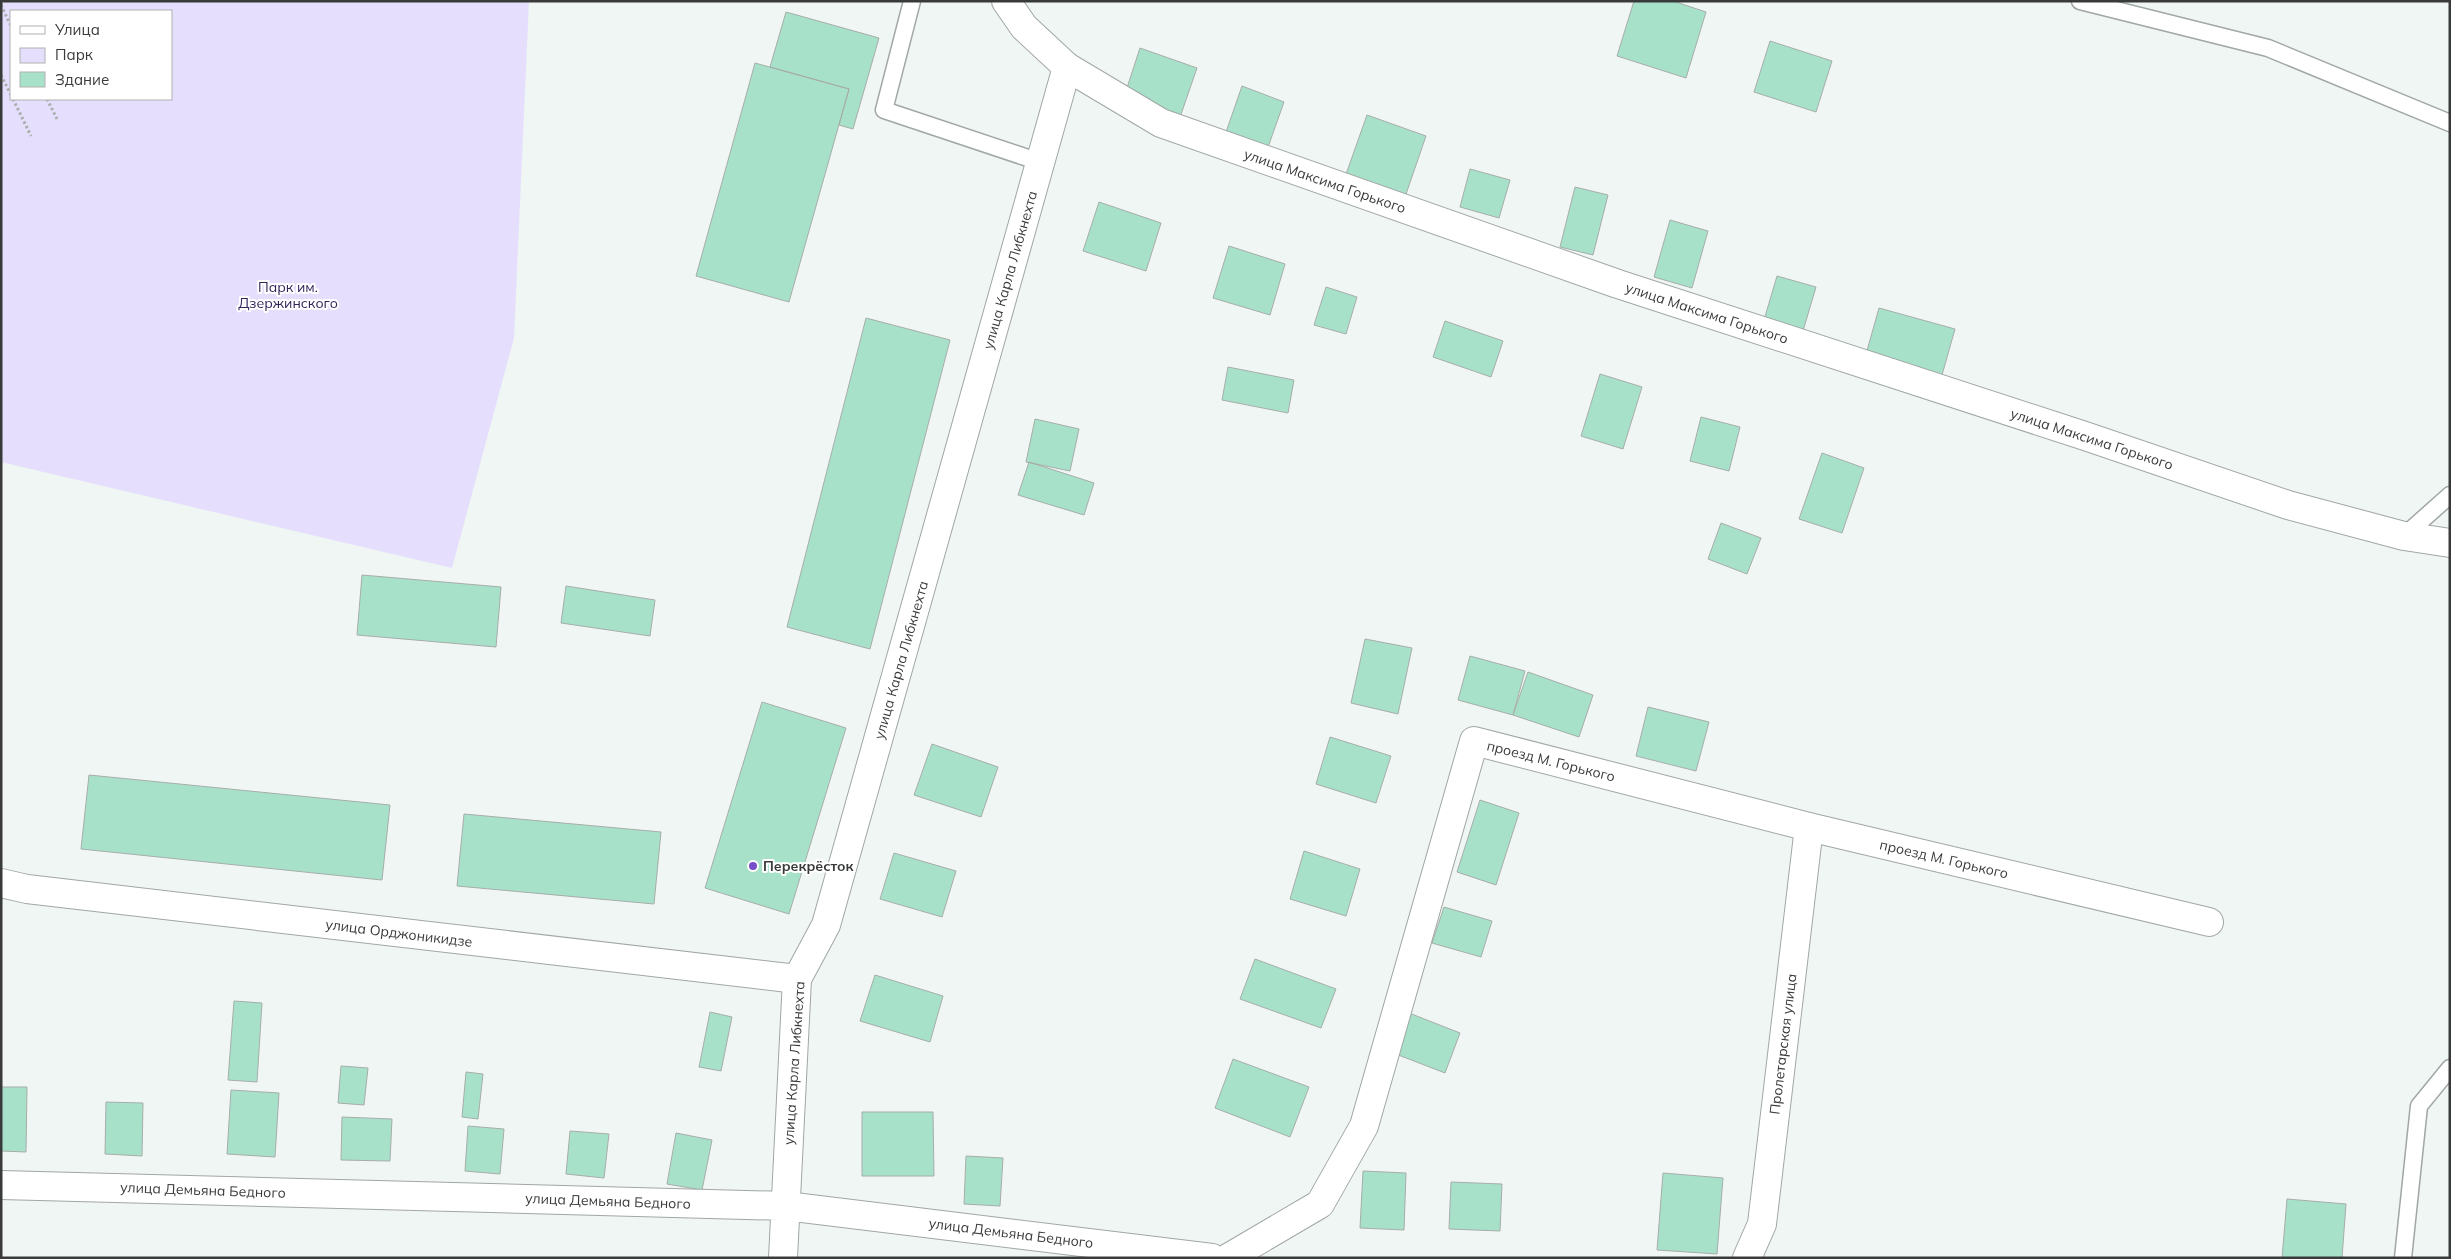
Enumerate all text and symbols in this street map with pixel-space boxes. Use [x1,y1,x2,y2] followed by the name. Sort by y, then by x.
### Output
[10,10,172,100] legend
[54,20,100,39] text: Улица
[55,45,94,64] text: Парк
[55,70,109,89] text: Здание
[1242,145,1408,217] street label: улица Максима Горького
[979,189,1041,351] street label: улица Карла Либкнехта
[238,278,338,312] park label: Парк им. Дзержинского
[1623,278,1791,348] street label: улица Максима Горького
[2008,404,2176,474] street label: улица Максима Горького
[870,579,932,741] street label: улица Карла Либкнехта
[1485,736,1617,786] street label: проезд М. Горького
[1878,835,2010,883] street label: проезд М. Горького
[763,857,855,875] place label: Перекрёсток
[747,860,759,872] marker: Перекрёсток
[325,915,474,951] street label: улица Орджоникидзе
[1765,972,1801,1116] street label: Пролетарская улица
[779,980,809,1146] street label: улица Карла Либкнехта
[120,1178,286,1202] street label: улица Демьяна Бедного
[525,1189,691,1213] street label: улица Демьяна Бедного
[928,1214,1094,1252] street label: улица Демьяна Бедного

